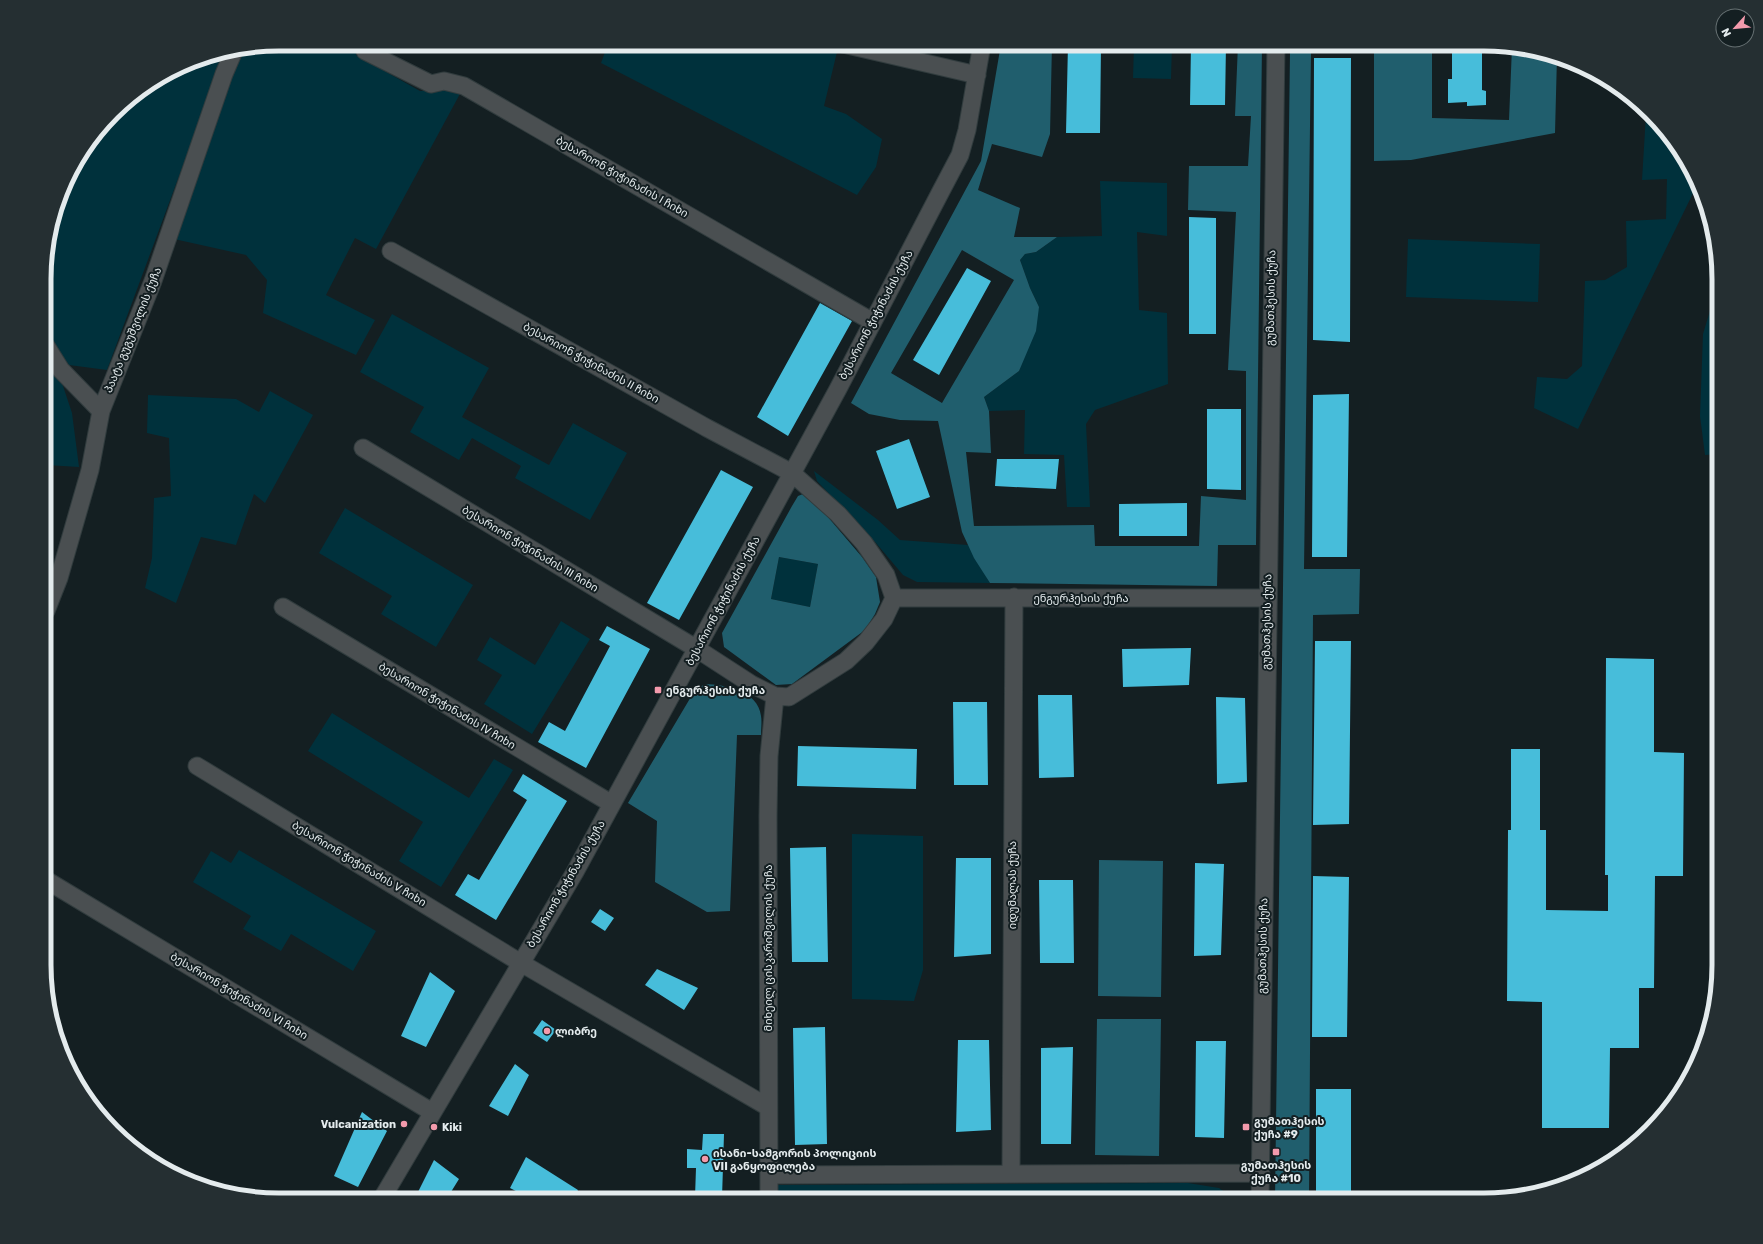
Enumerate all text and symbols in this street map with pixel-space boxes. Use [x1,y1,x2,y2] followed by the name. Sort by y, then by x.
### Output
[1715,8,1755,48] north arrow
[1719,26,1734,39] text: N
[554,134,690,220] street label: ბესარიონ ჭიჭინაძის I ჩიხი
[836,248,916,382] street label: ბესარიონ ჭიჭინაძის ქუჩა
[1264,250,1278,346] street label: გუმათჰესის ქუჩა
[102,265,164,395] street label: პაატა გუგუშვილის ქუჩა
[521,320,661,406] street label: ბესარიონ ჭიჭინაძის II ჩიხი
[460,503,600,595] street label: ბესარიონ ჭიჭინაძის III ჩიხი
[683,534,763,668] street label: ბესარიონ ჭიჭინაძის ქუჩა
[1260,574,1274,670] street label: გუმათჰესის ქუჩა
[1033,592,1129,605] street label: ენგურჰესის ქუჩა
[376,660,518,752] street label: ბესარიონ ჭიჭინაძის IV ჩიხი
[666,684,765,697] place label: ენგურჰესის ქუჩა
[653,685,663,695] marker: ენგურჰესის ქუჩა
[524,818,608,950] street label: ბესარიონ ჭიჭინაძის ქუჩა
[289,819,429,909] street label: ბესარიონ ჭიჭინაძის V ჩიხი
[1006,841,1019,929] street label: იდუმალას ქუჩა
[762,865,775,1032] street label: მიხეილ ცისკარიშვილის ქუჩა
[1256,898,1270,994] street label: გუმათჰესის ქუჩა
[168,950,310,1042] street label: ბესარიონ ჭიჭინაძის VI ჩიხი
[555,1025,597,1038] place label: ლიბრე
[542,1026,552,1036] marker: ლიბრე
[1254,1115,1325,1141] place label: გუმათჰესის ქუჩა #9
[321,1118,396,1131] place label: Vulcanization
[399,1119,409,1129] marker: Vulcanization
[442,1121,462,1134] place label: Kiki
[429,1122,439,1132] marker: Kiki
[1241,1122,1251,1132] marker: გუმათჰესის ქუჩა #9
[713,1147,876,1173] place label: ისანი-სამგორის პოლიციის VII განყოფილება
[1271,1147,1281,1157] marker: გუმათჰესის ქუჩა #10
[700,1154,710,1164] marker: ისანი-სამგორის პოლიციის VII განყოფილება
[1241,1159,1311,1185] place label: გუმათჰესის ქუჩა #10

